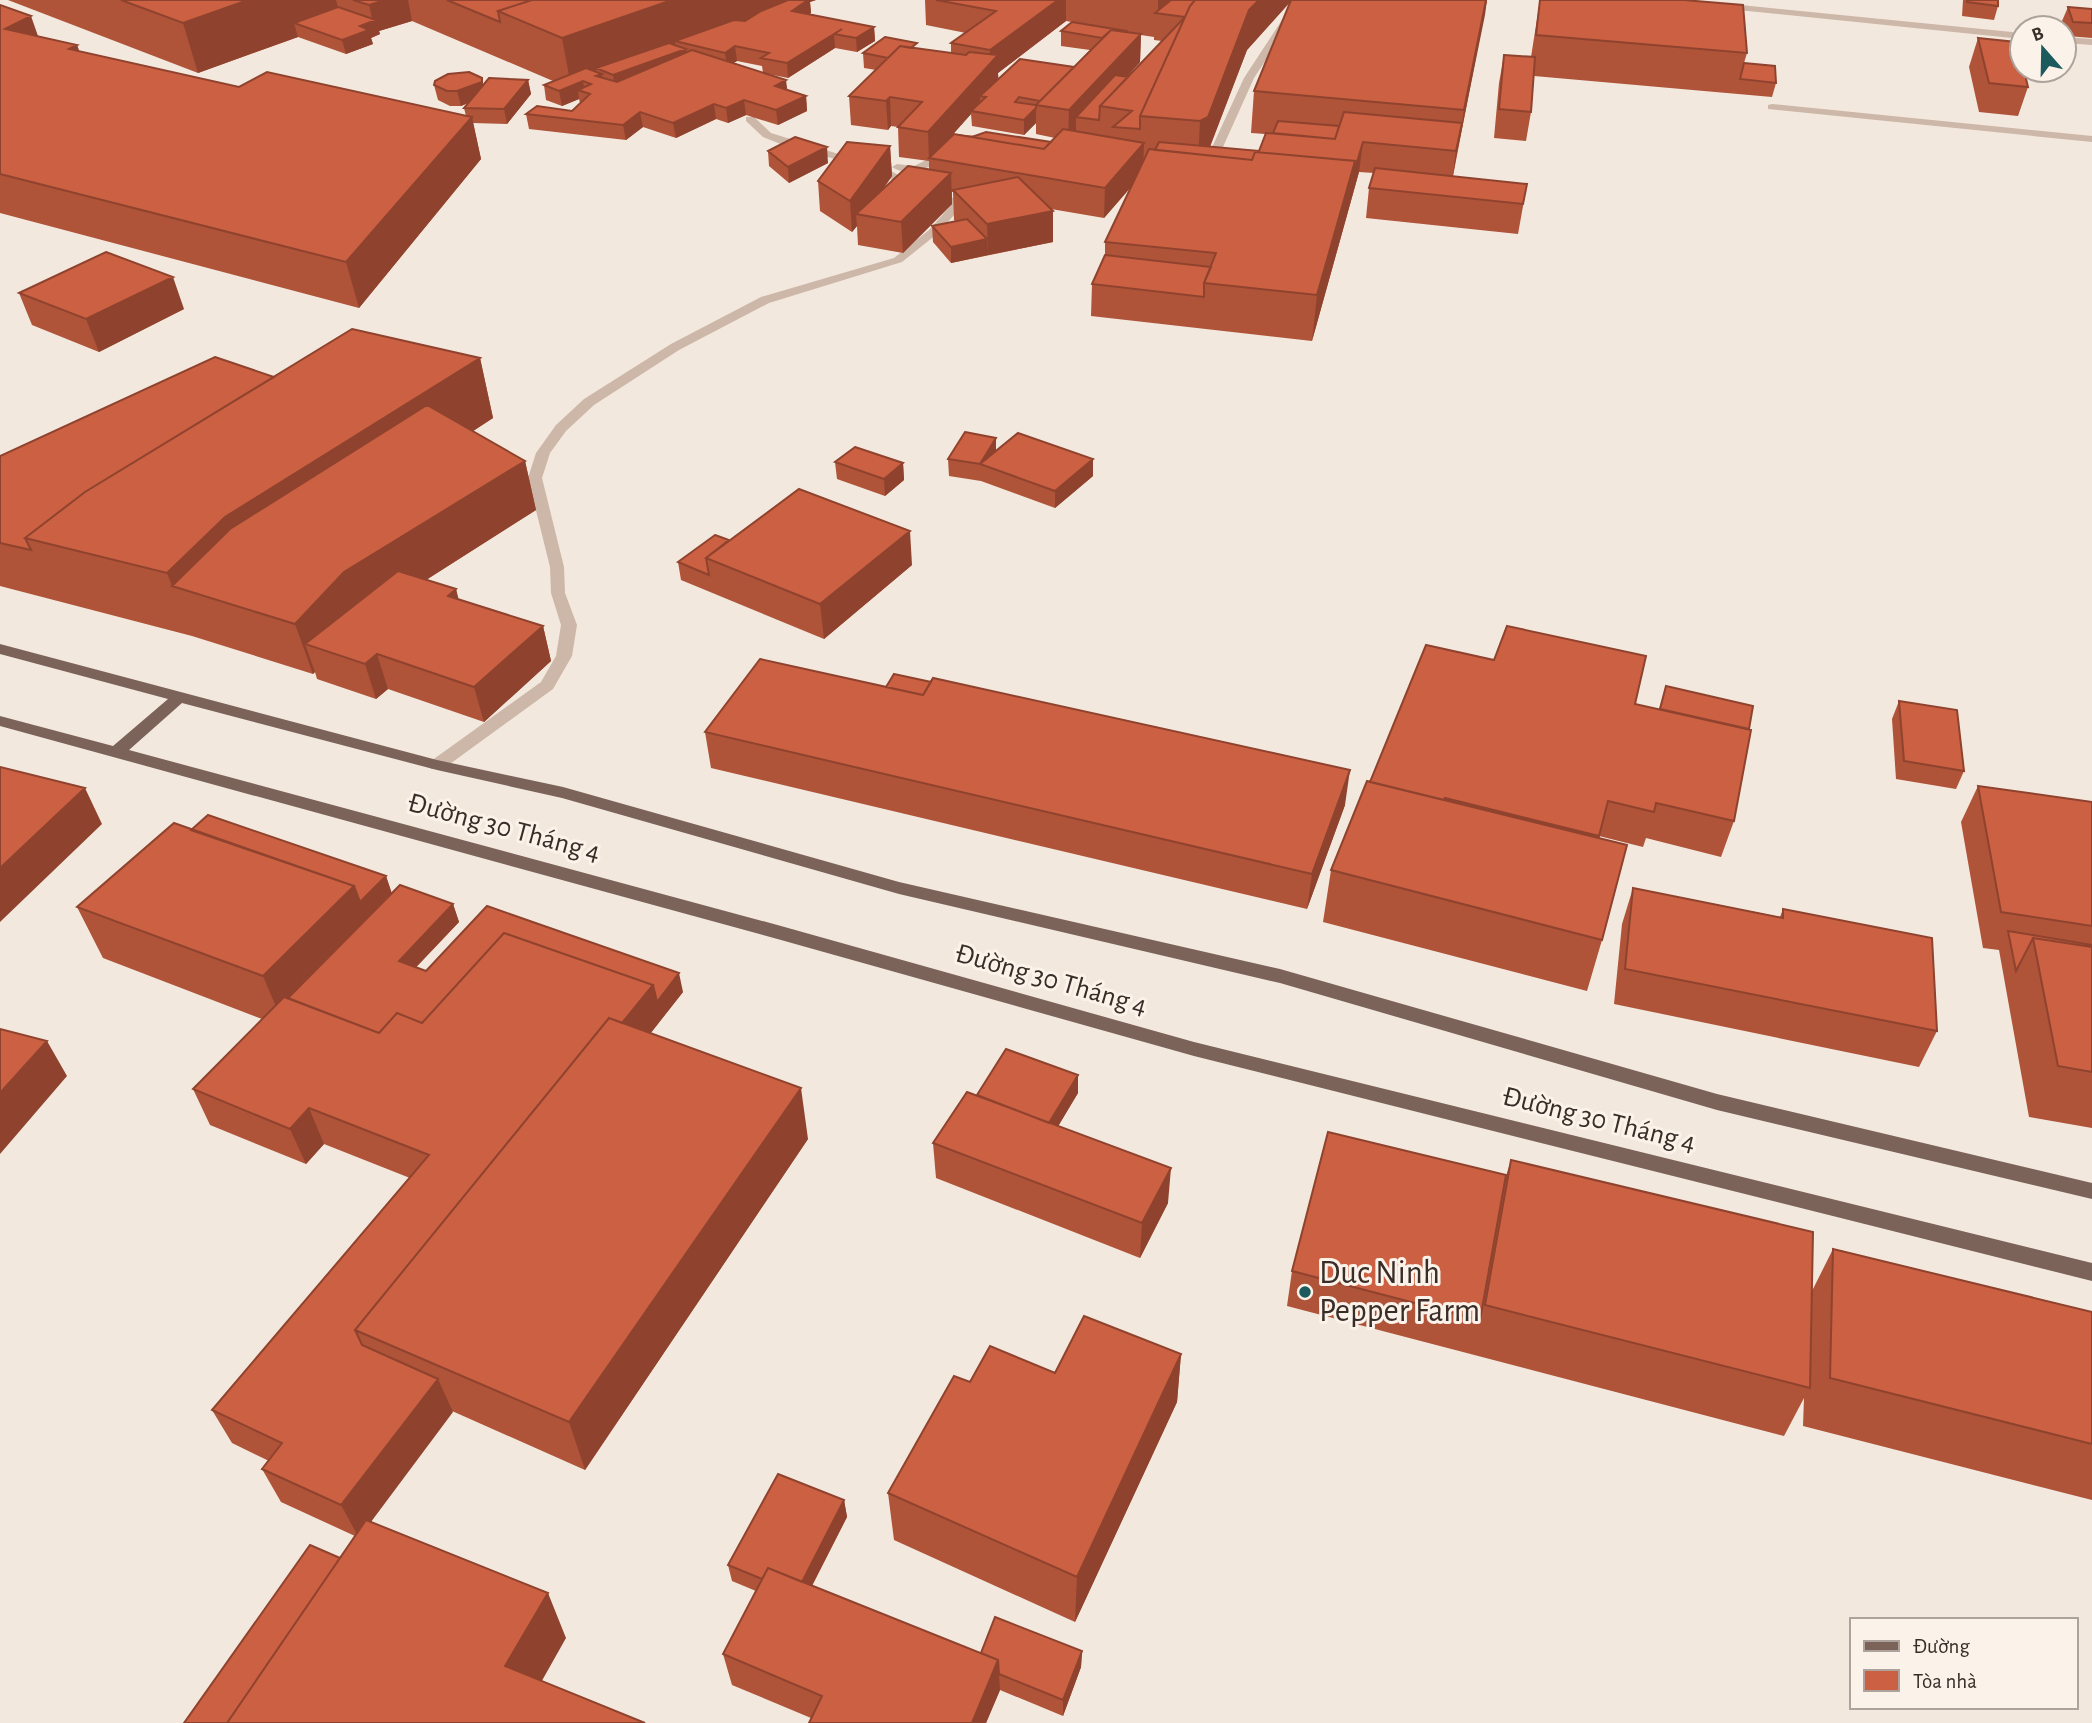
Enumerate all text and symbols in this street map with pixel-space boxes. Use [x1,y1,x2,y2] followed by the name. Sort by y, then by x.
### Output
[2008,14,2078,84] north arrow
[2029,24,2046,45] text: B
[405,789,603,867] street label: Đường 30 Tháng 4
[952,939,1150,1021] street label: Đường 30 Tháng 4
[1500,1082,1698,1158] street label: Đường 30 Tháng 4
[1319,1257,1480,1328] place label: Duc Ninh Pepper Farm
[1297,1284,1313,1300] marker: Duc Ninh Pepper Farm
[1850,1618,2078,1709] legend
[1913,1636,1970,1657] text: Đường
[1913,1671,1977,1692] text: Tòa nhà

